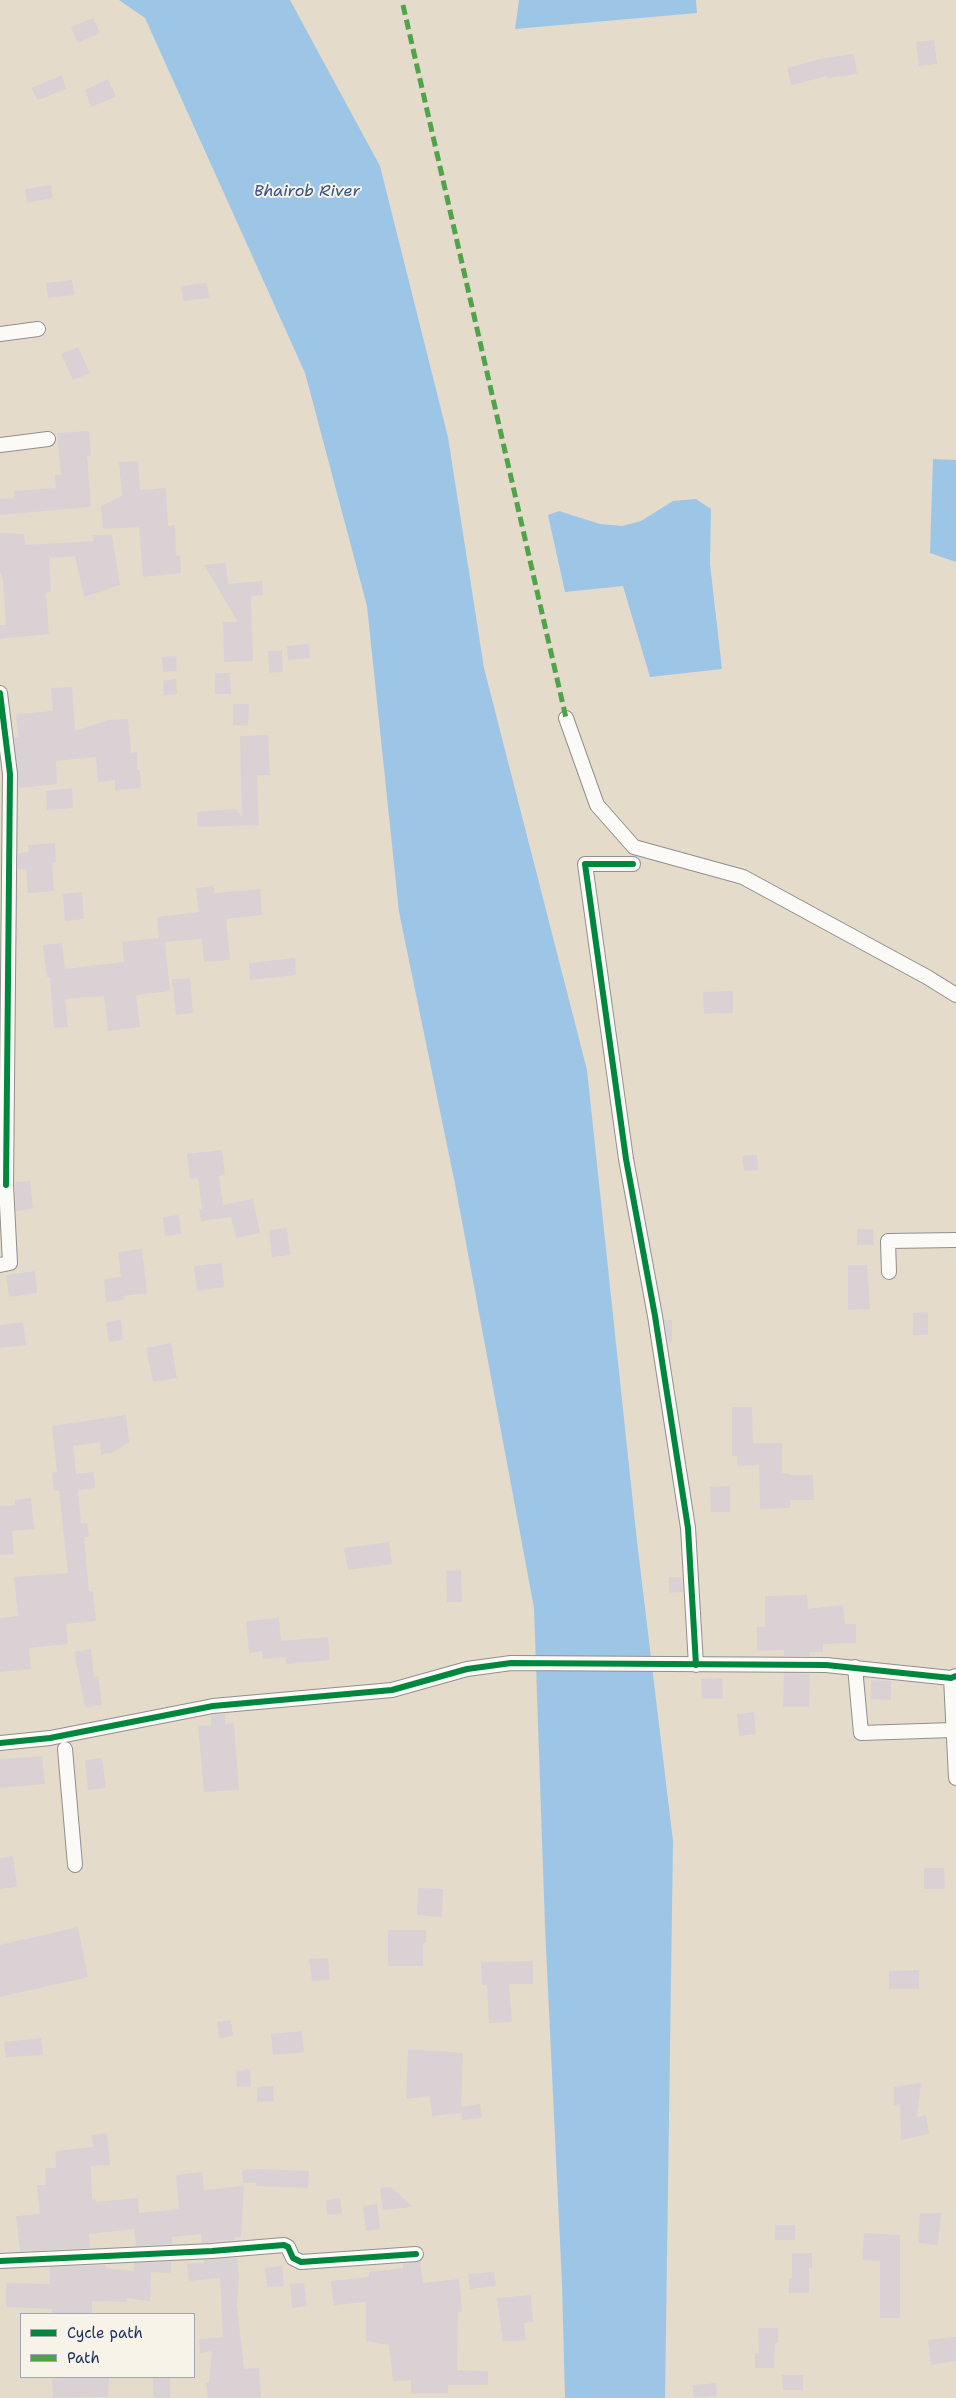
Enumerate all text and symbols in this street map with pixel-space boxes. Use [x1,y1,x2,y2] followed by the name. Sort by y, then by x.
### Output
[254,182,360,202] water label: Bhairob River
[20,2313,195,2378] legend
[67,2323,143,2343] text: Cycle path
[67,2348,100,2368] text: Path

